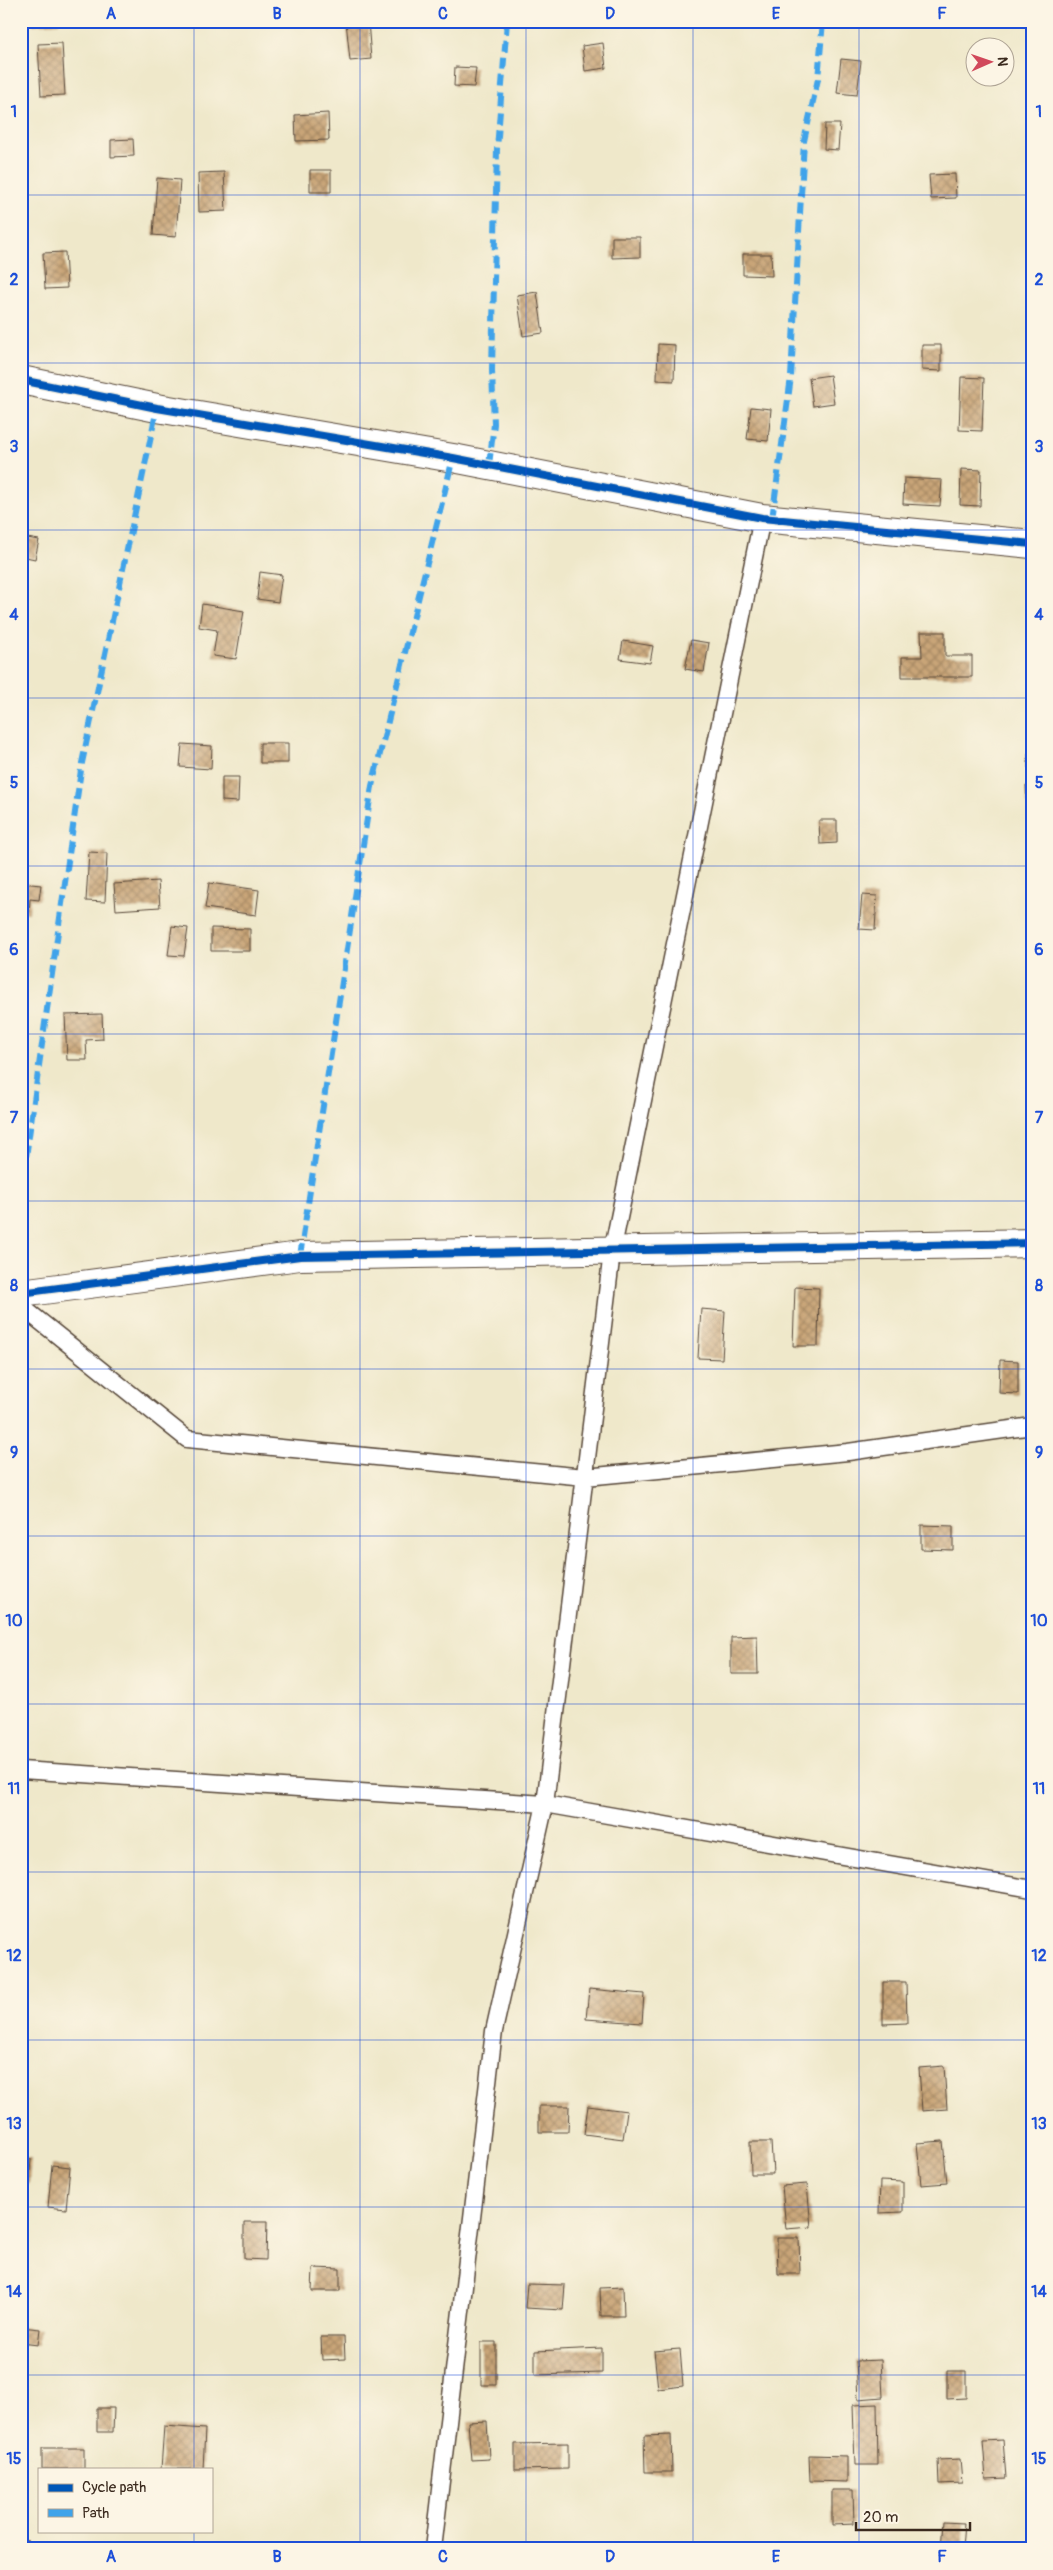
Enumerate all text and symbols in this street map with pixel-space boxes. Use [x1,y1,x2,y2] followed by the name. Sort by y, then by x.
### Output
[106,4,117,24] text: A
[272,4,282,24] text: B
[438,4,448,24] text: C
[605,4,615,24] text: D
[772,4,781,24] text: E
[937,4,947,24] text: F
[966,38,1016,88] north arrow
[994,57,1011,67] text: N
[11,102,17,122] text: 1
[1036,102,1042,122] text: 1
[10,270,19,290] text: 2
[1035,270,1044,290] text: 2
[10,437,19,457] text: 3
[1035,437,1044,457] text: 3
[9,605,19,625] text: 4
[1034,605,1044,625] text: 4
[10,773,19,793] text: 5
[1035,773,1044,793] text: 5
[9,940,19,960] text: 6
[1034,940,1044,960] text: 6
[10,1108,19,1128] text: 7
[1035,1108,1044,1128] text: 7
[10,1276,18,1296] text: 8
[1035,1276,1043,1296] text: 8
[10,1443,18,1463] text: 9
[1035,1443,1043,1463] text: 9
[5,1611,23,1631] text: 10
[1030,1611,1048,1631] text: 10
[8,1779,20,1799] text: 11
[1033,1779,1045,1799] text: 11
[6,1946,22,1966] text: 12
[1031,1946,1047,1966] text: 12
[6,2114,22,2134] text: 13
[1031,2114,1047,2134] text: 13
[6,2282,22,2302] text: 14
[1031,2282,1047,2302] text: 14
[7,2449,22,2469] text: 15
[1032,2449,1047,2469] text: 15
[38,2468,212,2532] legend
[82,2478,146,2497] text: Cycle path
[856,2500,969,2532] scale bar
[82,2504,109,2523] text: Path
[863,2508,898,2527] text: 20 m
[106,2547,117,2567] text: A
[272,2547,282,2567] text: B
[438,2547,448,2567] text: C
[605,2547,615,2567] text: D
[772,2547,781,2567] text: E
[937,2547,947,2567] text: F

